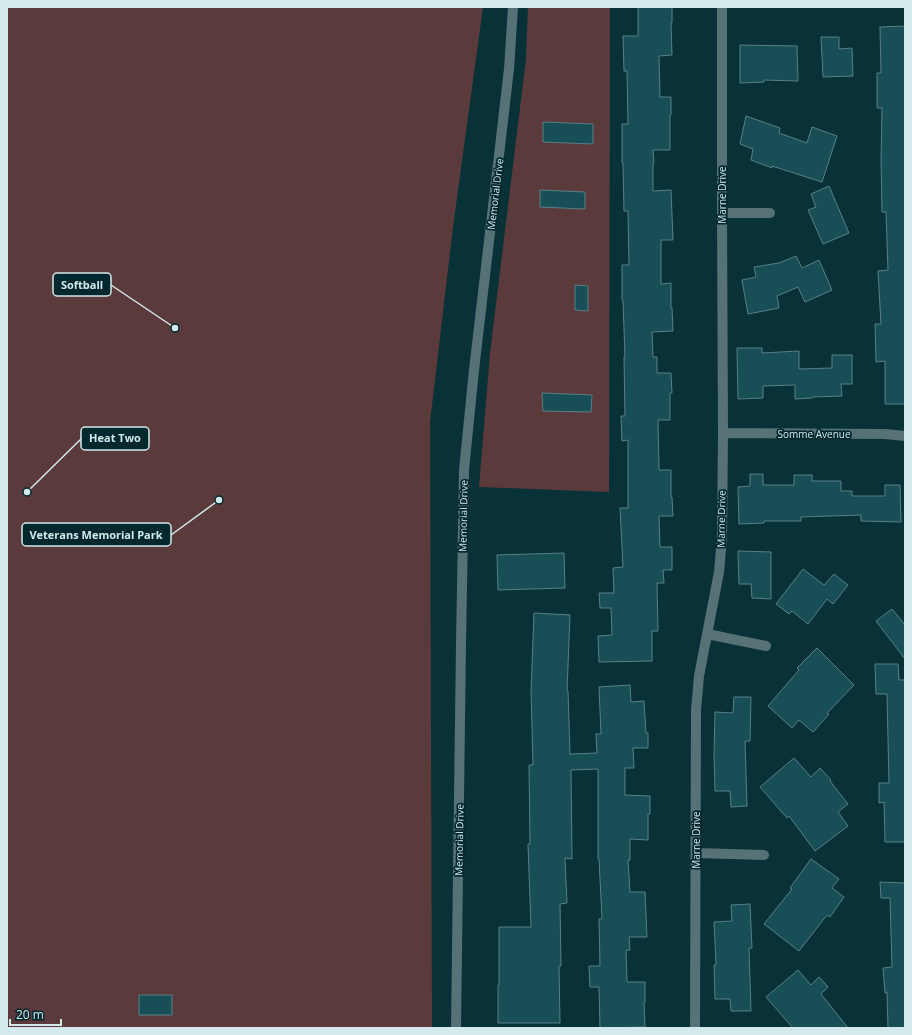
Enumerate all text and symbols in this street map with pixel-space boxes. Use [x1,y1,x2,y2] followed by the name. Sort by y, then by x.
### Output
[484,157,506,230] street label: Memorial Drive
[715,166,729,224] street label: Marne Drive
[53,273,111,296] callout: Softball
[61,277,103,292] text: Softball
[81,427,149,450] callout: Heat Two
[777,427,851,441] street label: Somme Avenue
[89,430,141,445] text: Heat Two
[455,480,471,552] street label: Memorial Drive
[713,490,729,548] street label: Marne Drive
[22,523,171,546] callout: Veterans Memorial Park
[29,527,163,542] text: Veterans Memorial Park
[451,804,467,876] street label: Memorial Drive
[689,811,703,869] street label: Marne Drive
[10,1001,61,1027] scale bar
[16,1006,44,1023] text: 20 m

